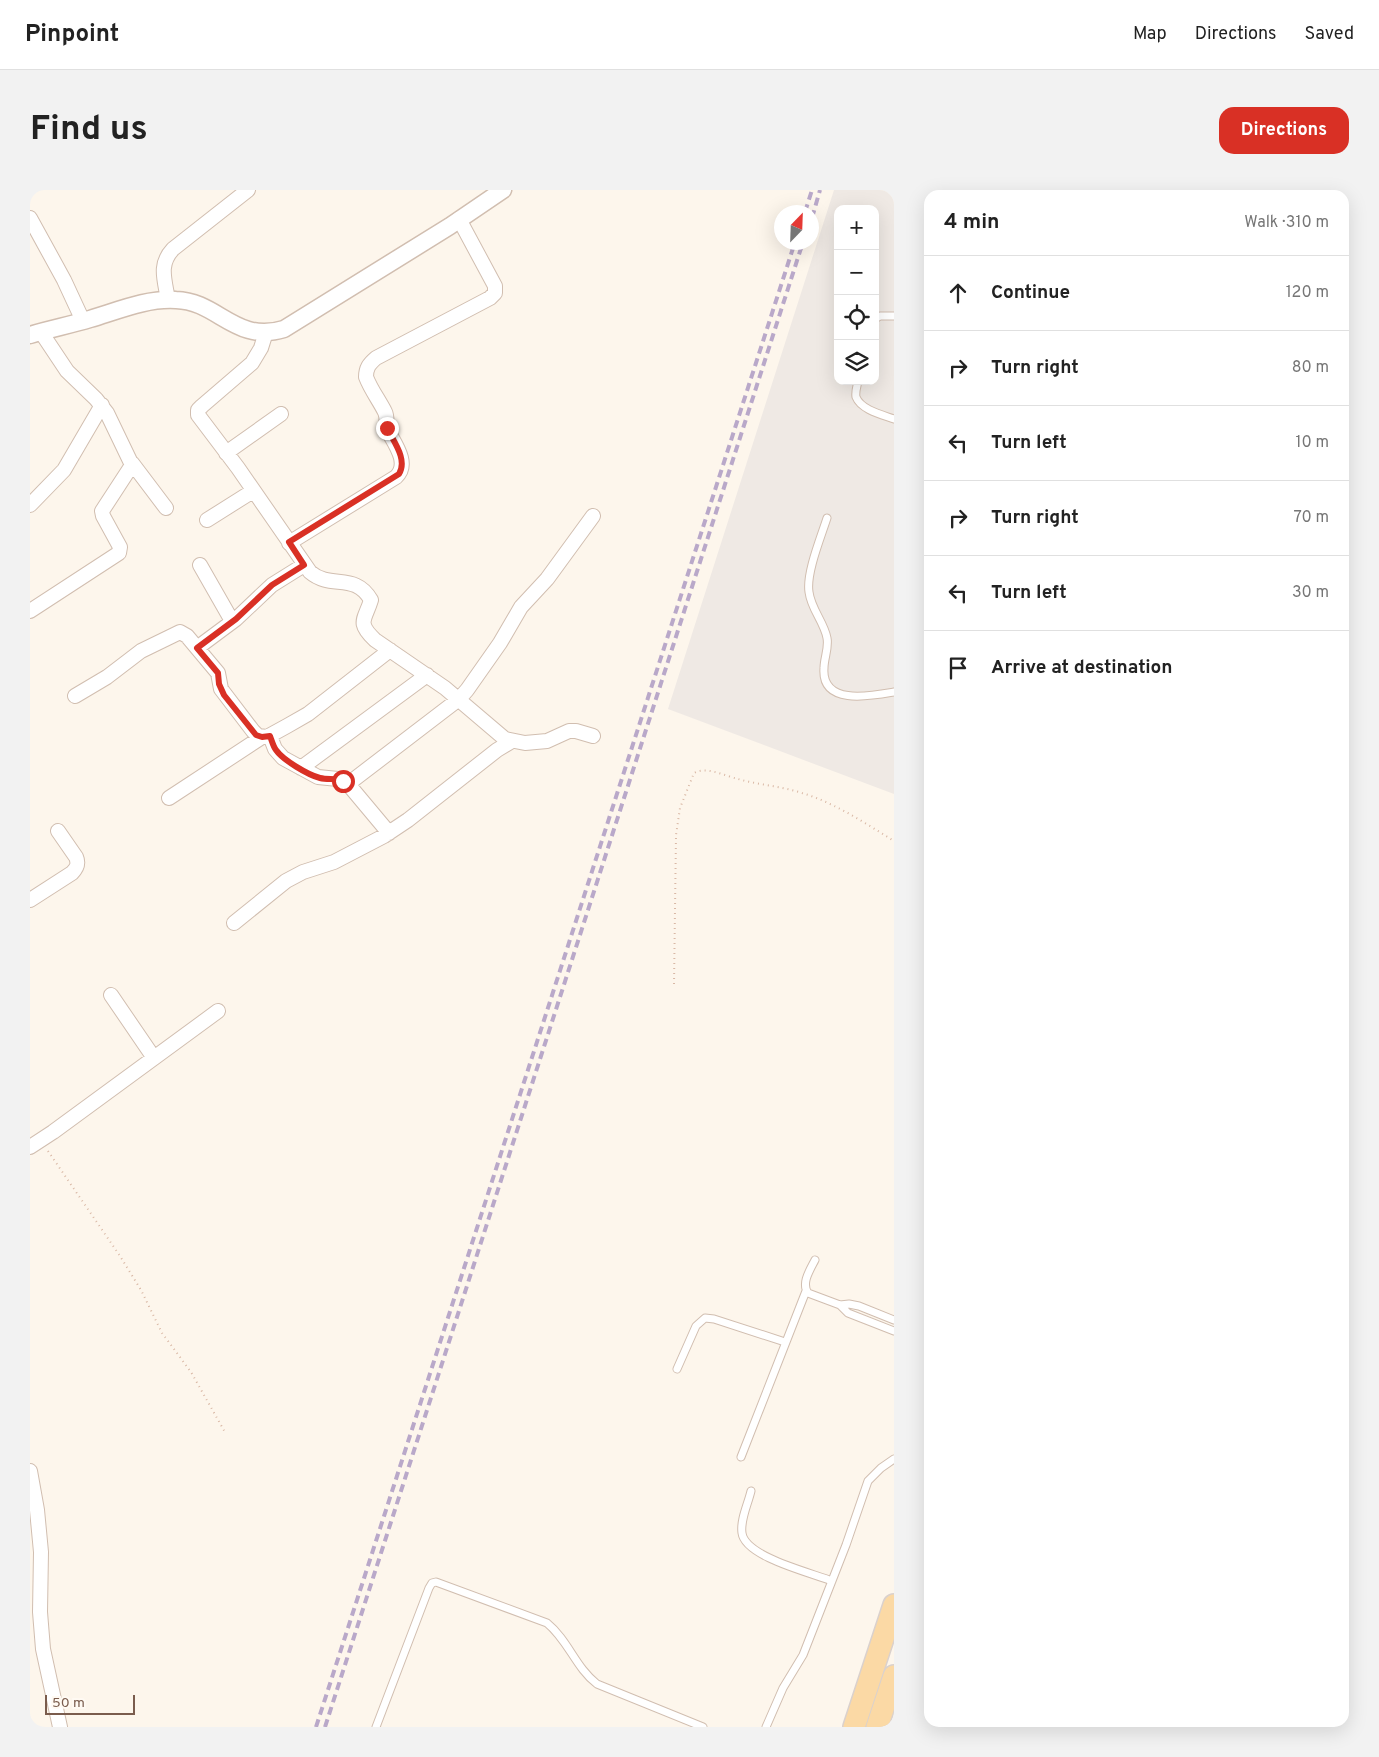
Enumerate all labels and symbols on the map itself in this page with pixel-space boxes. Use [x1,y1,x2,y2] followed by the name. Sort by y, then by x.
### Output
[774,205,819,250] north arrow
[376,417,399,440] route end
[332,770,355,793] route start
[45,1692,135,1715] scale bar

